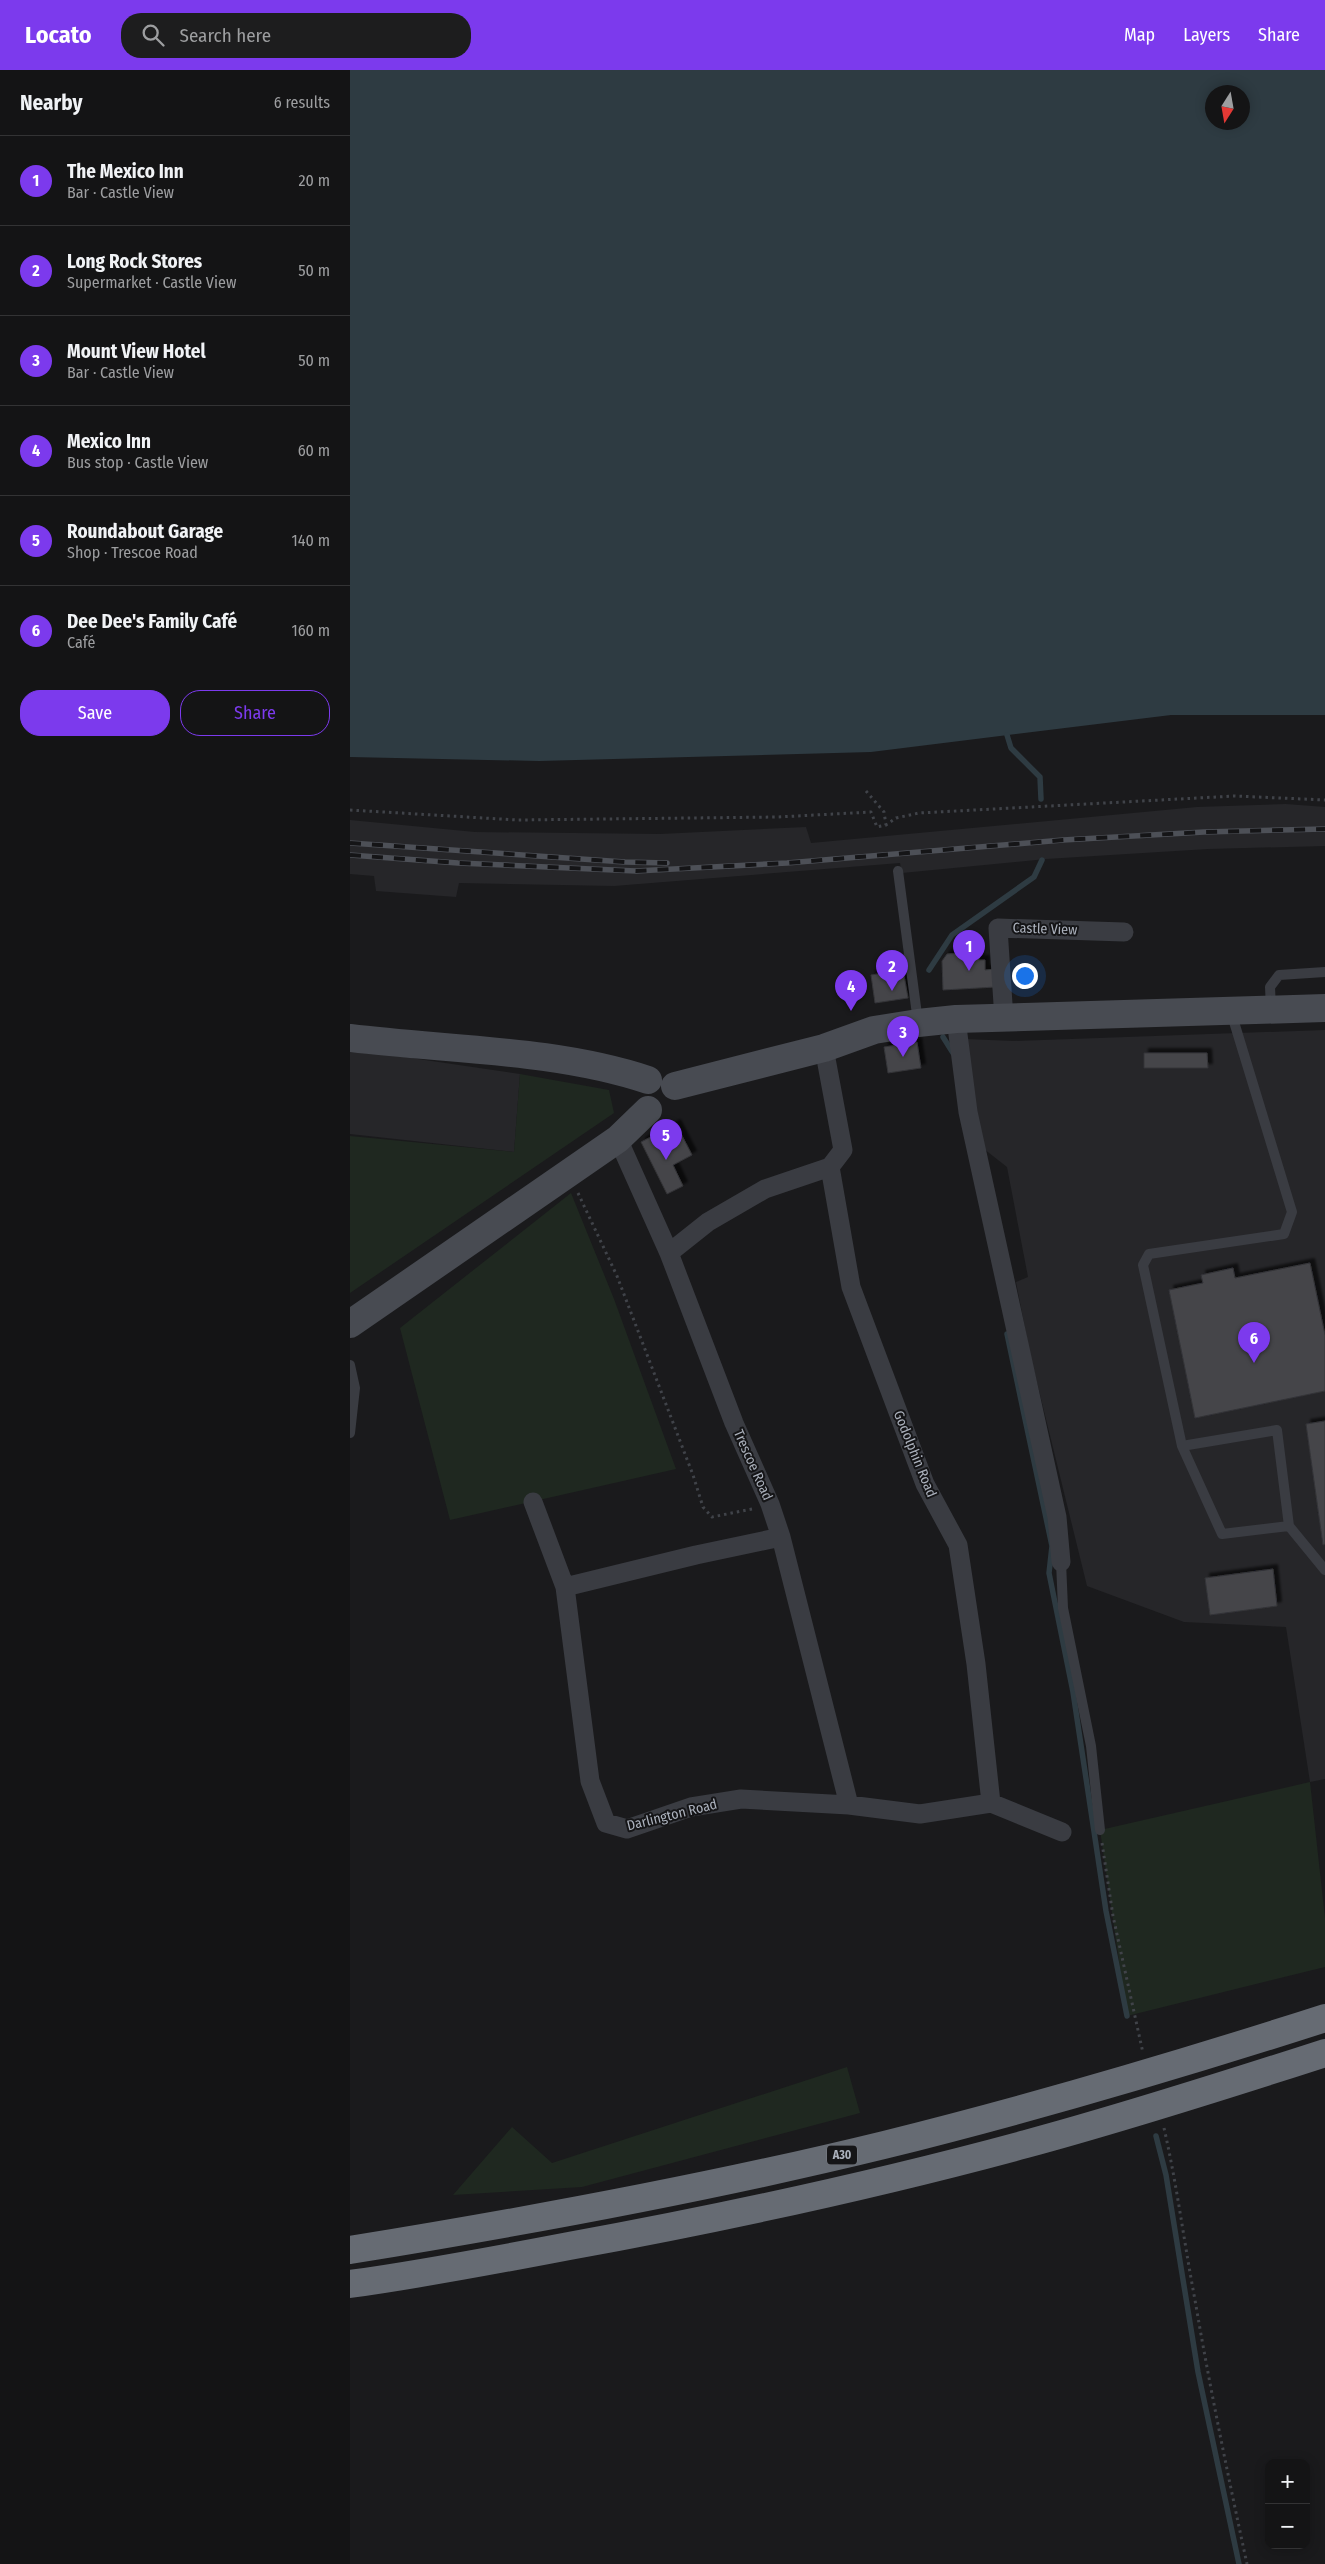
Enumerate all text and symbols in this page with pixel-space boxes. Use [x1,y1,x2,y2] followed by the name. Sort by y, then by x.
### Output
[121,13,471,58] search box
[25,21,91,49] text: Locato
[139,21,167,49] icon: search
[179,24,271,47] text: Search here
[1124,24,1155,46] text: Map
[1183,24,1230,46] text: Layers
[1258,24,1300,46] text: Share
[1205,85,1250,130] north arrow
[20,90,82,116] text: Nearby
[274,93,330,112] text: 6 results
[67,160,184,183] text: The Mexico Inn
[33,171,39,190] text: 1
[299,171,330,190] text: 20 m
[67,183,174,202] text: Bar · Castle View
[67,250,202,273] text: Long Rock Stores
[32,261,40,280] text: 2
[298,261,330,280] text: 50 m
[67,273,236,292] text: Supermarket · Castle View
[67,340,206,363] text: Mount View Hotel
[32,351,40,370] text: 3
[298,351,330,370] text: 50 m
[67,363,174,382] text: Bar · Castle View
[67,430,151,453] text: Mexico Inn
[32,441,40,460] text: 4
[298,441,330,460] text: 60 m
[67,453,208,472] text: Bus stop · Castle View
[67,520,223,543] text: Roundabout Garage
[32,531,40,550] text: 5
[292,531,330,550] text: 140 m
[67,543,198,562] text: Shop · Trescoe Road
[67,610,237,633] text: Dee Dee's Family Café
[32,621,40,640] text: 6
[291,621,330,640] text: 160 m
[67,633,95,652] text: Café
[20,690,170,736] button: Save
[180,690,330,736] button: Share
[1012,919,1078,939] street label: Castle View
[953,930,985,971] pin: 1
[876,950,908,991] pin: 2
[1012,963,1038,989] your location
[835,970,867,1011] pin: 4
[887,1016,919,1057] pin: 3
[650,1119,682,1160] pin: 5
[1238,1322,1270,1363] pin: 6
[890,1408,940,1500] street label: Godolphin Road
[730,1427,776,1503] street label: Trescoe Road
[625,1796,719,1834] street label: Darlington Road
[827,2146,857,2164] road number: A30
[1265,2459,1310,2549] map controls
[1265,2459,1310,2504] button: +
[1265,2504,1310,2549] button: −

